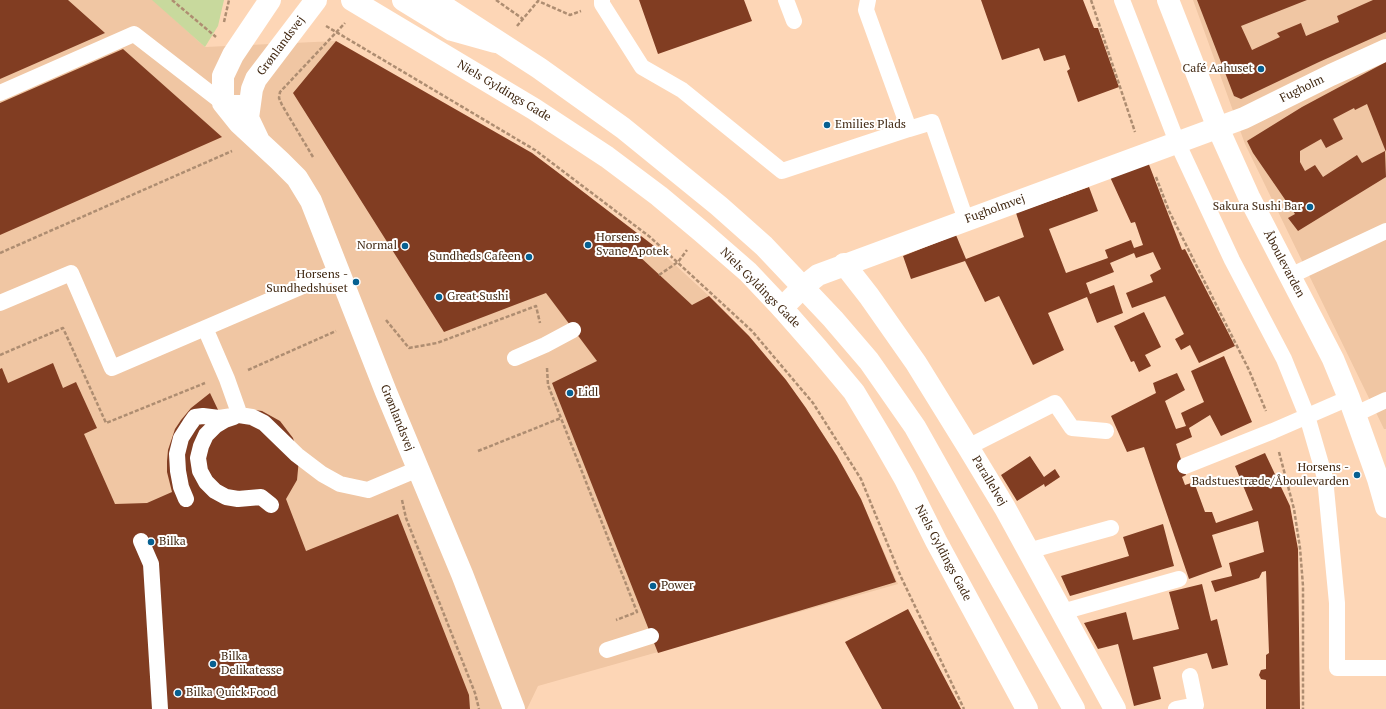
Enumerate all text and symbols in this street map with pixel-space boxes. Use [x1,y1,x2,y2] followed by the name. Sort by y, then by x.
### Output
[254,13,308,79] street label: Grønlandsvej
[454,57,554,125] street label: Niels Gyldings Gade
[1183,62,1253,76] place label: Café Aahuset
[1256,64,1266,74] marker: Café Aahuset
[1278,72,1326,106] street label: Fugholm
[835,118,906,132] place label: Emilies Plads
[822,120,832,130] marker: Emilies Plads
[963,192,1027,226] street label: Fugholmvej
[1213,200,1302,214] place label: Sakura Sushi Bar
[1305,202,1315,212] marker: Sakura Sushi Bar
[1260,228,1308,300] street label: Åboulevarden
[596,231,669,259] place label: Horsens Svane Apotek
[357,239,397,253] place label: Normal
[583,240,593,250] marker: Horsens Svane Apotek
[400,241,410,251] marker: Normal
[717,245,803,331] street label: Niels Gyldings Gade
[429,250,521,264] place label: Sundheds Cafeen
[524,252,534,262] marker: Sundheds Cafeen
[266,268,348,296] place label: Horsens - Sundhedshuset
[351,277,361,287] marker: Horsens - Sundhedshuset
[447,290,508,304] place label: Great Sushi
[434,292,444,302] marker: Great Sushi
[377,383,417,453] street label: Grønlandsvej
[578,386,598,400] place label: Lidl
[565,388,575,398] marker: Lidl
[968,453,1010,509] street label: Parallelvej
[1192,461,1349,489] place label: Horsens - Badstuestræde/Åboulevarden
[1352,470,1362,480] marker: Horsens - Badstuestræde/Åboulevarden
[912,502,974,604] street label: Niels Gyldings Gade
[159,535,186,549] place label: Bilka
[146,537,156,547] marker: Bilka
[661,579,694,593] place label: Power
[648,581,658,591] marker: Power
[221,650,282,678] place label: Bilka Delikatesse
[208,659,218,669] marker: Bilka Delikatesse
[186,686,276,700] place label: Bilka Quick Food
[173,688,183,698] marker: Bilka Quick Food

